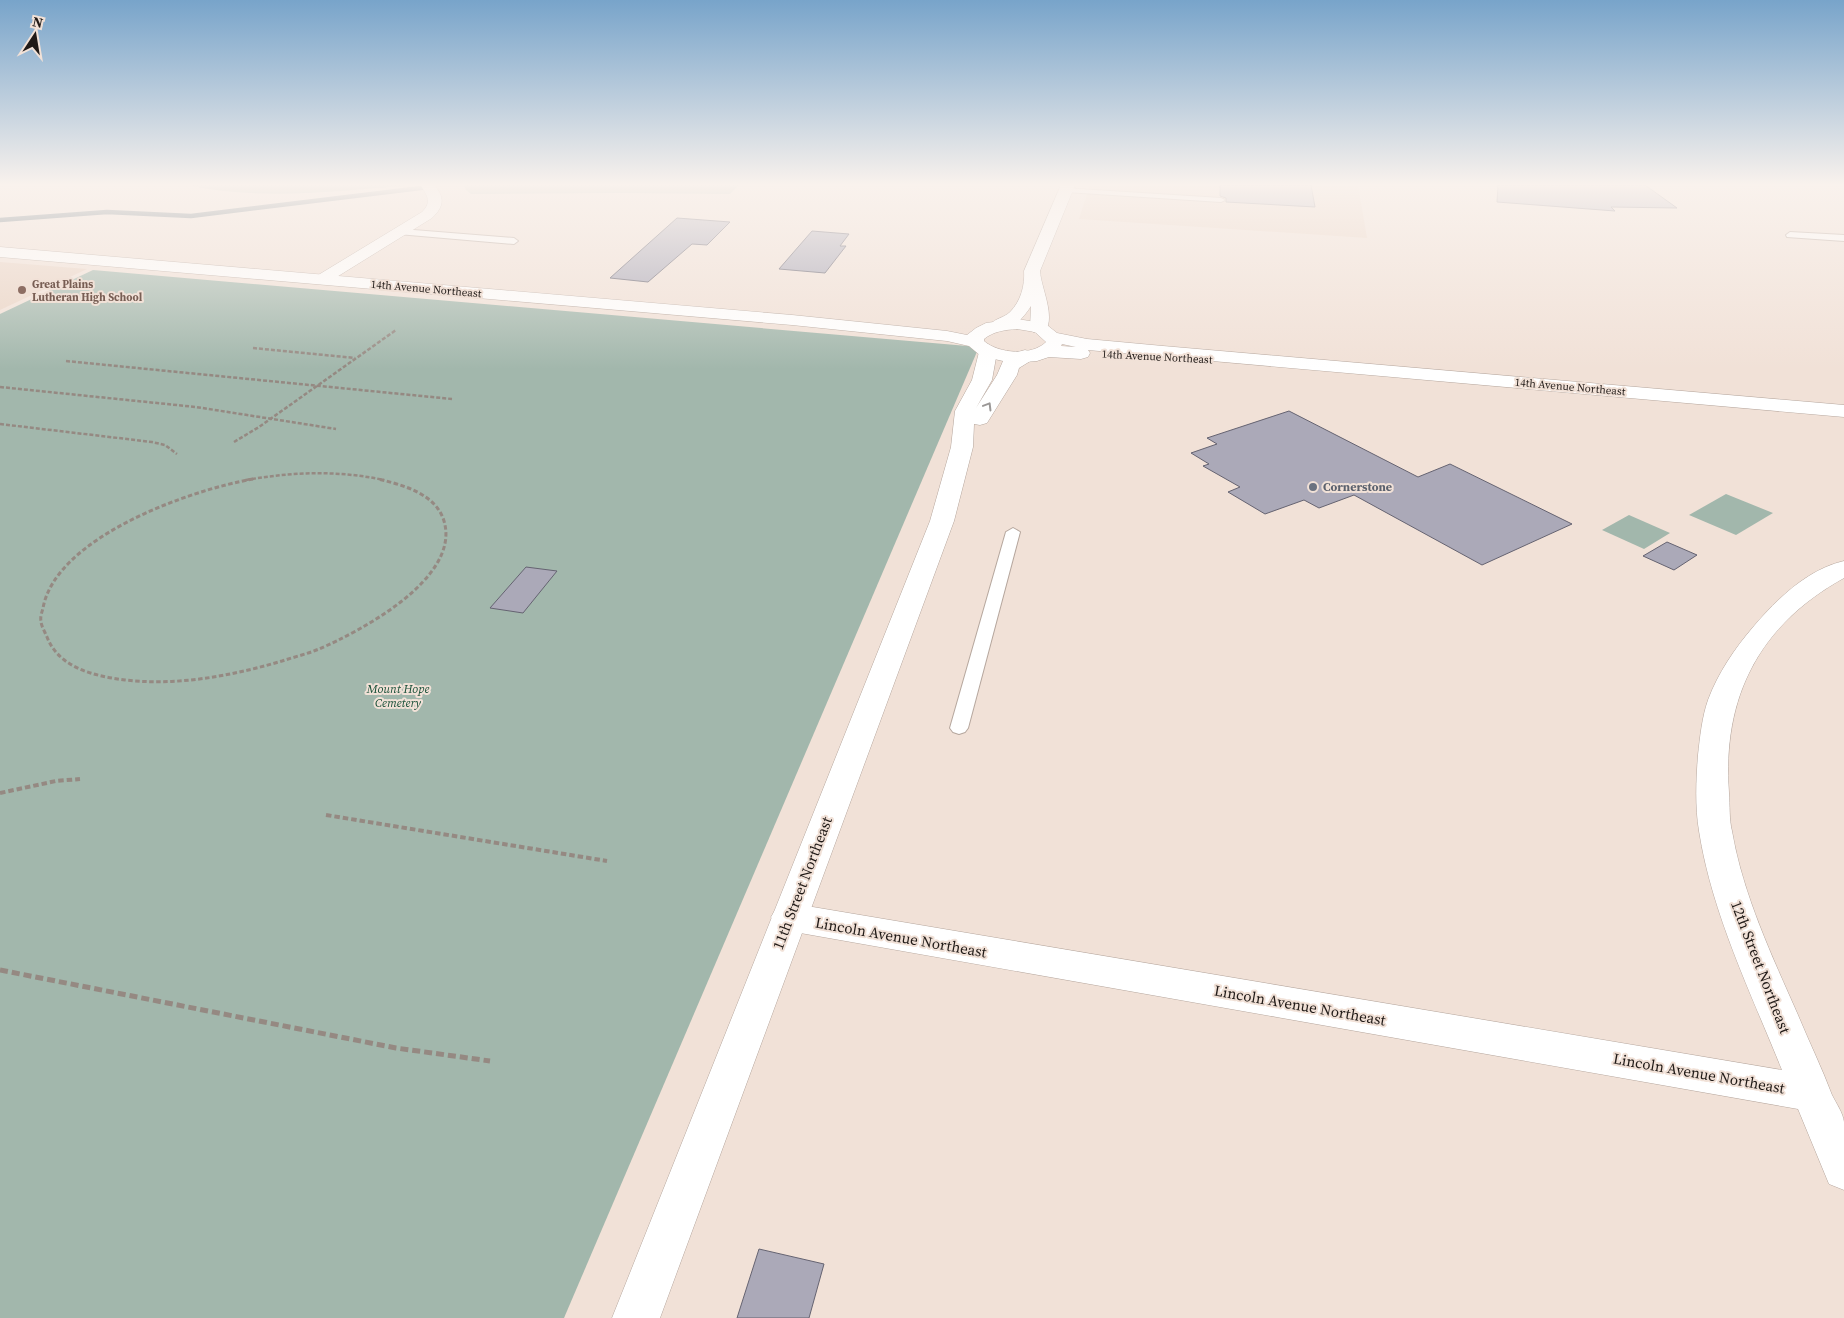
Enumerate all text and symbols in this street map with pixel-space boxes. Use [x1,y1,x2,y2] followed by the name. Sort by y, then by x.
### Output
[10,10,60,60] north arrow
[31,11,45,33] text: N
[32,277,143,305] place label: Great Plains Lutheran High School
[370,277,482,301] street label: 14th Avenue Northeast
[16,284,28,296] marker: Great Plains Lutheran High School
[1101,347,1213,367] street label: 14th Avenue Northeast
[1514,375,1626,399] street label: 14th Avenue Northeast
[982,402,991,411] one-way arrow
[1323,479,1392,495] place label: Cornerstone
[1307,481,1319,493] marker: Cornerstone
[366,681,429,711] park label: Mount Hope Cemetery
[767,813,837,952] street label: 11th Street Northeast
[1726,898,1796,1037] street label: 12th Street Northeast
[814,912,989,962] street label: Lincoln Avenue Northeast
[1213,980,1388,1030] street label: Lincoln Avenue Northeast
[1612,1048,1787,1098] street label: Lincoln Avenue Northeast

